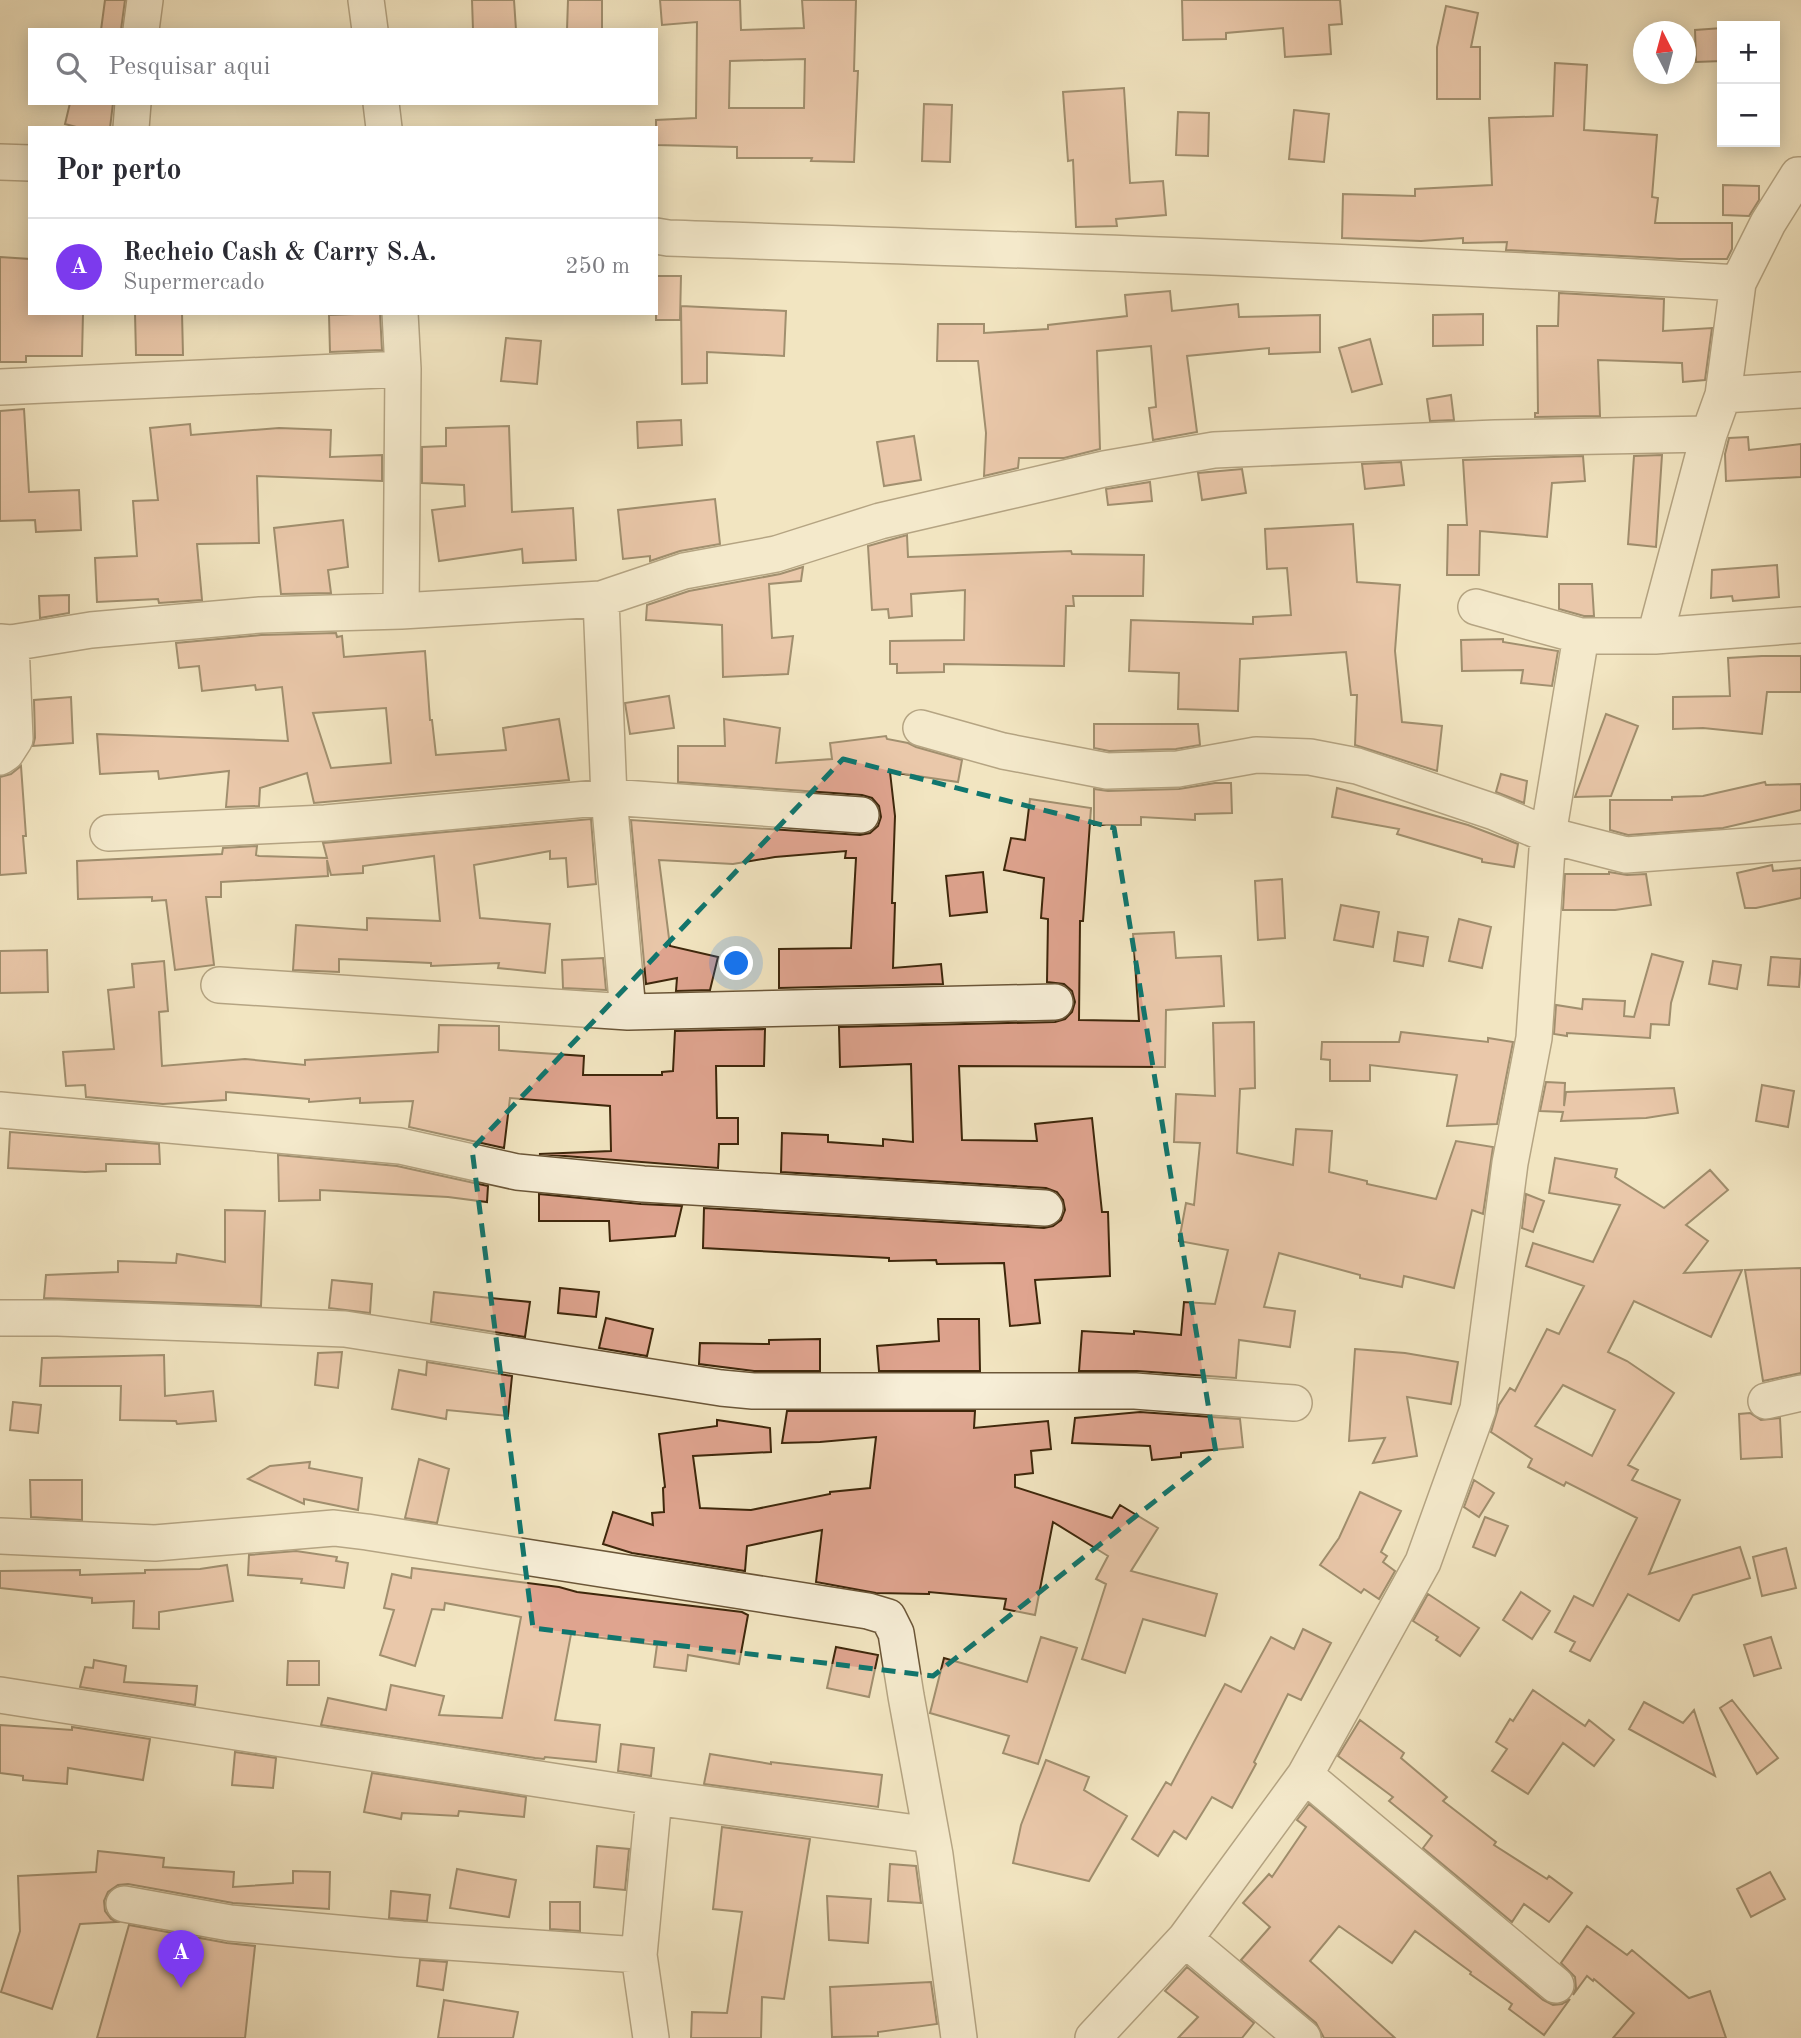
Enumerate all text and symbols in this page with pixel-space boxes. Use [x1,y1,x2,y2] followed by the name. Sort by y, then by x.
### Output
[1633,21,1696,84] north arrow
[1717,21,1780,147] map controls
[1717,21,1780,84] button: +
[28,28,658,105] search box
[52,48,90,86] icon: search
[108,54,270,80] text: Pesquisar aqui
[1717,84,1780,147] button: −
[56,156,182,186] text: Por perto
[123,240,437,266] text: Recheio Cash & Carry S.A.
[70,255,88,278] text: A
[565,255,630,278] text: 250 m
[123,271,265,294] text: Supermercado
[719,946,753,980] your location
[158,1930,204,1988] pin: A

